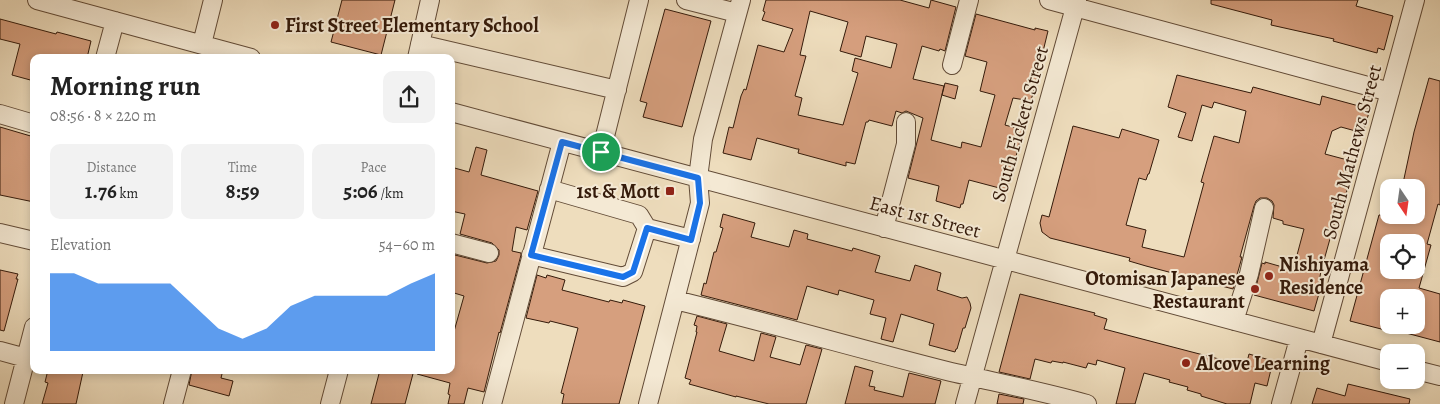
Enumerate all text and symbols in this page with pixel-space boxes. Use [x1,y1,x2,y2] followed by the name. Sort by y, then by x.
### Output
[285,12,539,39] place label: First Street Elementary School
[269,19,281,31] marker: First Street Elementary School
[985,43,1055,205] street label: South Fickett Street
[1316,61,1388,242] street label: South Mathews Street
[50,67,200,105] text: Morning run
[383,71,435,123] button: share
[50,105,156,127] text: 08:56 · 8 × 220 m
[580,131,622,173] pin
[587,138,615,166] icon: arrive
[86,158,137,177] text: Distance
[228,158,257,177] text: Time
[361,158,386,177] text: Pace
[85,177,117,205] text: 1.76
[226,177,259,205] text: 8:59
[343,177,378,205] text: 5:06
[577,178,660,205] place label: 1st & Mott
[1380,179,1425,224] north arrow
[1380,179,1425,389] map controls
[117,184,138,203] text: km
[378,184,404,203] text: /km
[664,185,676,197] marker: 1st & Mott
[866,189,984,245] street label: East 1st Street
[50,234,111,256] text: Elevation
[379,234,435,256] text: 54–60 m
[1380,234,1425,279] button: locate
[1279,251,1370,301] place label: Nishiyama Residence
[1085,265,1245,315] place label: Otomisan Japanese Restaurant
[1263,270,1275,282] marker: Nishiyama Residence
[1249,283,1261,295] marker: Otomisan Japanese Restaurant
[1380,289,1425,334] button: +
[1380,344,1425,389] button: −
[1195,350,1331,377] place label: Alcove Learning
[1180,357,1192,369] marker: Alcove Learning

